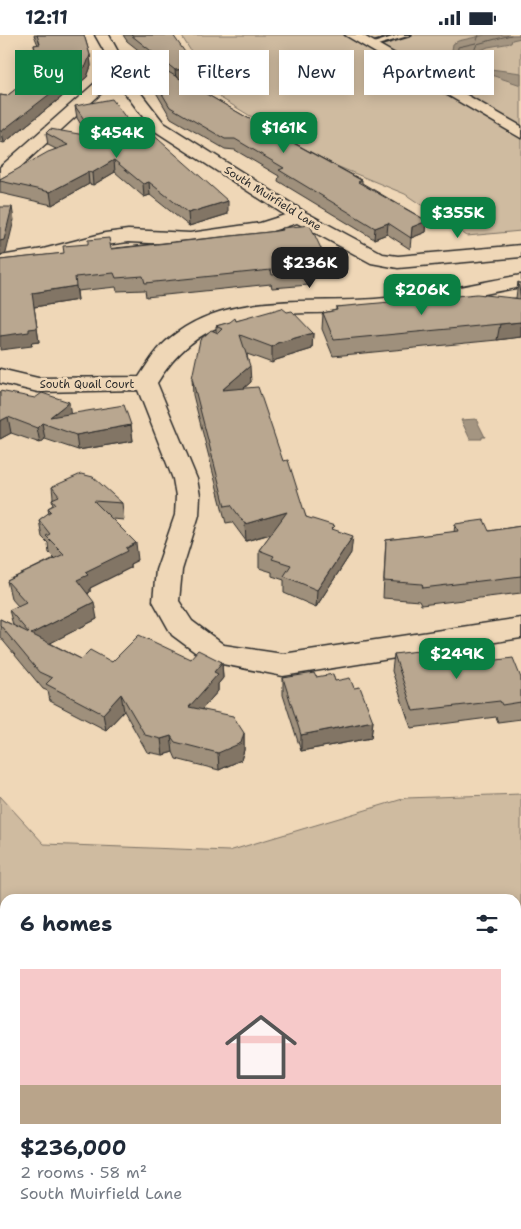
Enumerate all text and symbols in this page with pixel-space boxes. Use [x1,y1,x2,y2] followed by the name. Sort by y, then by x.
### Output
[25,5,68,30] text: 12:11
[15,50,82,95] chip: Buy
[92,50,169,95] chip: Rent
[179,50,269,95] chip: Filters
[279,50,354,95] chip: New
[364,50,494,95] chip: Apartment
[249,111,319,154] pin: $161K
[82,117,152,159] pin: $454K
[261,117,307,138] text: $161K
[90,122,144,143] text: $454K
[221,162,324,234] street label: South Muirfield Lane
[423,197,493,239] pin: $355K
[432,202,484,223] text: $355K
[275,247,345,289] pin: $236K
[283,252,337,273] text: $236K
[387,273,457,316] pin: $206K
[395,279,449,300] text: $206K
[40,377,134,392] street label: South Quail Court
[422,637,492,680] pin: $249K
[430,643,484,664] text: $249K
[20,910,112,938] text: 6 homes
[473,910,501,938] icon: filters
[216,1002,306,1092] icon: home
[20,1134,127,1162] text: $236,000
[20,1162,147,1183] text: 2 rooms · 58 m²
[20,1183,182,1204] text: South Muirfield Lane

